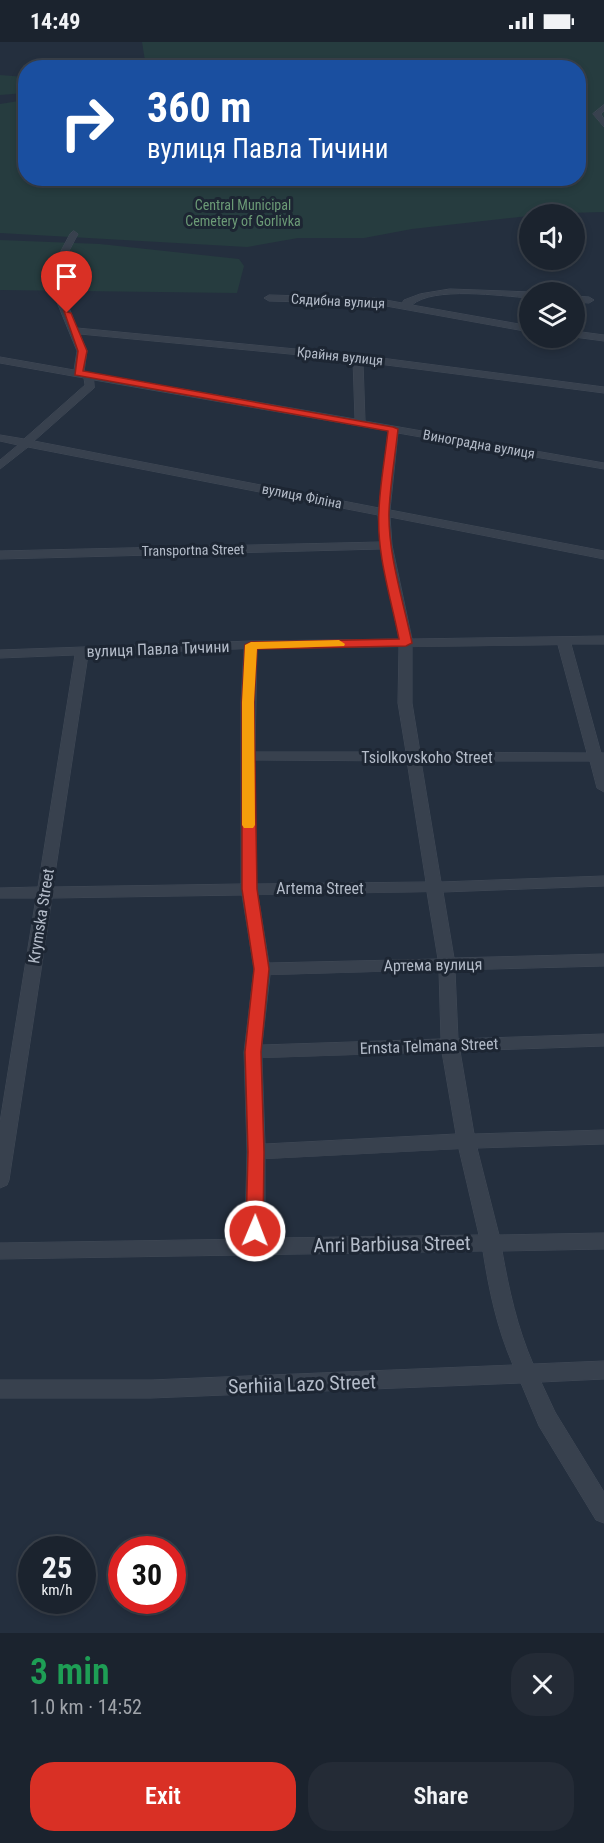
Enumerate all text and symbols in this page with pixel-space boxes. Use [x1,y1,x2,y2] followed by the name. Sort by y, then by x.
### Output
[30,9,81,34] text: 14:49
[147,83,252,132] text: 360 m
[48,84,126,162] icon: right
[147,133,388,165] text: вулиця Павла Тичини
[185,197,301,229] park label: Central Municipal Cemetery of Gorlivka
[519,204,585,348] map controls
[519,204,585,270] button: sound
[41,251,92,313] pin
[50,260,83,293] icon: arrive
[519,282,585,348] button: layers
[291,291,385,311] street label: Сядибна вулиця
[296,344,384,368] street label: Крайня вулиця
[422,426,536,462] street label: Виноградна вулиця
[261,480,343,512] street label: вулиця Філіна
[141,541,245,559] street label: Transportna Street
[86,637,230,661] street label: вулиця Павла Тичини
[361,748,493,767] street label: Tsiolkovskoho Street
[24,867,58,965] street label: Krymska Street
[276,879,364,898] street label: Artema Street
[384,955,482,975] street label: Артема вулиця
[359,1034,499,1058] street label: Ernsta Telmana Street
[223,1199,287,1263] position arrow
[313,1231,471,1257] street label: Anri Barbiusa Street
[228,1369,376,1399] street label: Serhiia Lazo Street
[108,1536,186,1614] speed limit sign: 30
[42,1550,72,1585] text: 25
[42,1581,72,1599] text: km/h
[30,1651,110,1693] text: 3 min
[511,1653,574,1716] button: close
[30,1695,142,1719] text: 1.0 km · 14:52
[30,1762,296,1831] button: Exit
[308,1762,574,1831] button: Share

